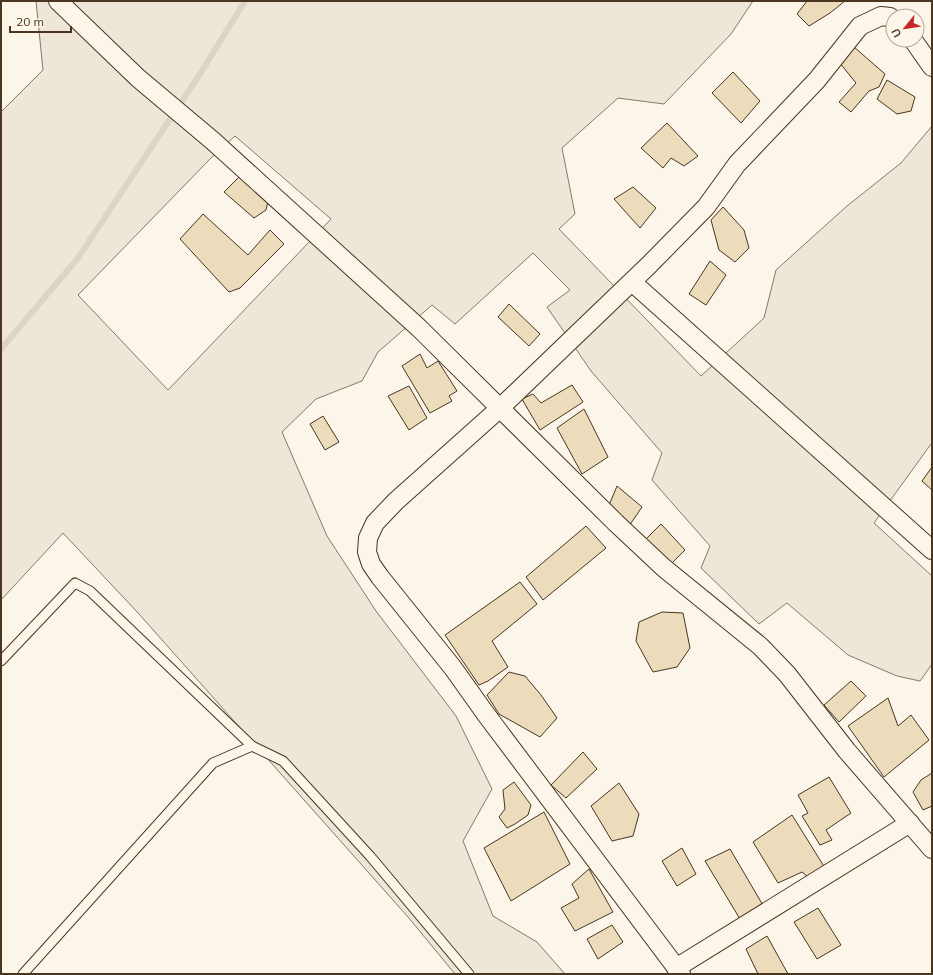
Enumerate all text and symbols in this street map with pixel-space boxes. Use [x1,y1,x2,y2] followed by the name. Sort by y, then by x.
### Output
[10,8,71,34] scale bar
[885,8,925,48] north arrow
[16,14,44,29] text: 20 m
[888,26,904,40] text: U

